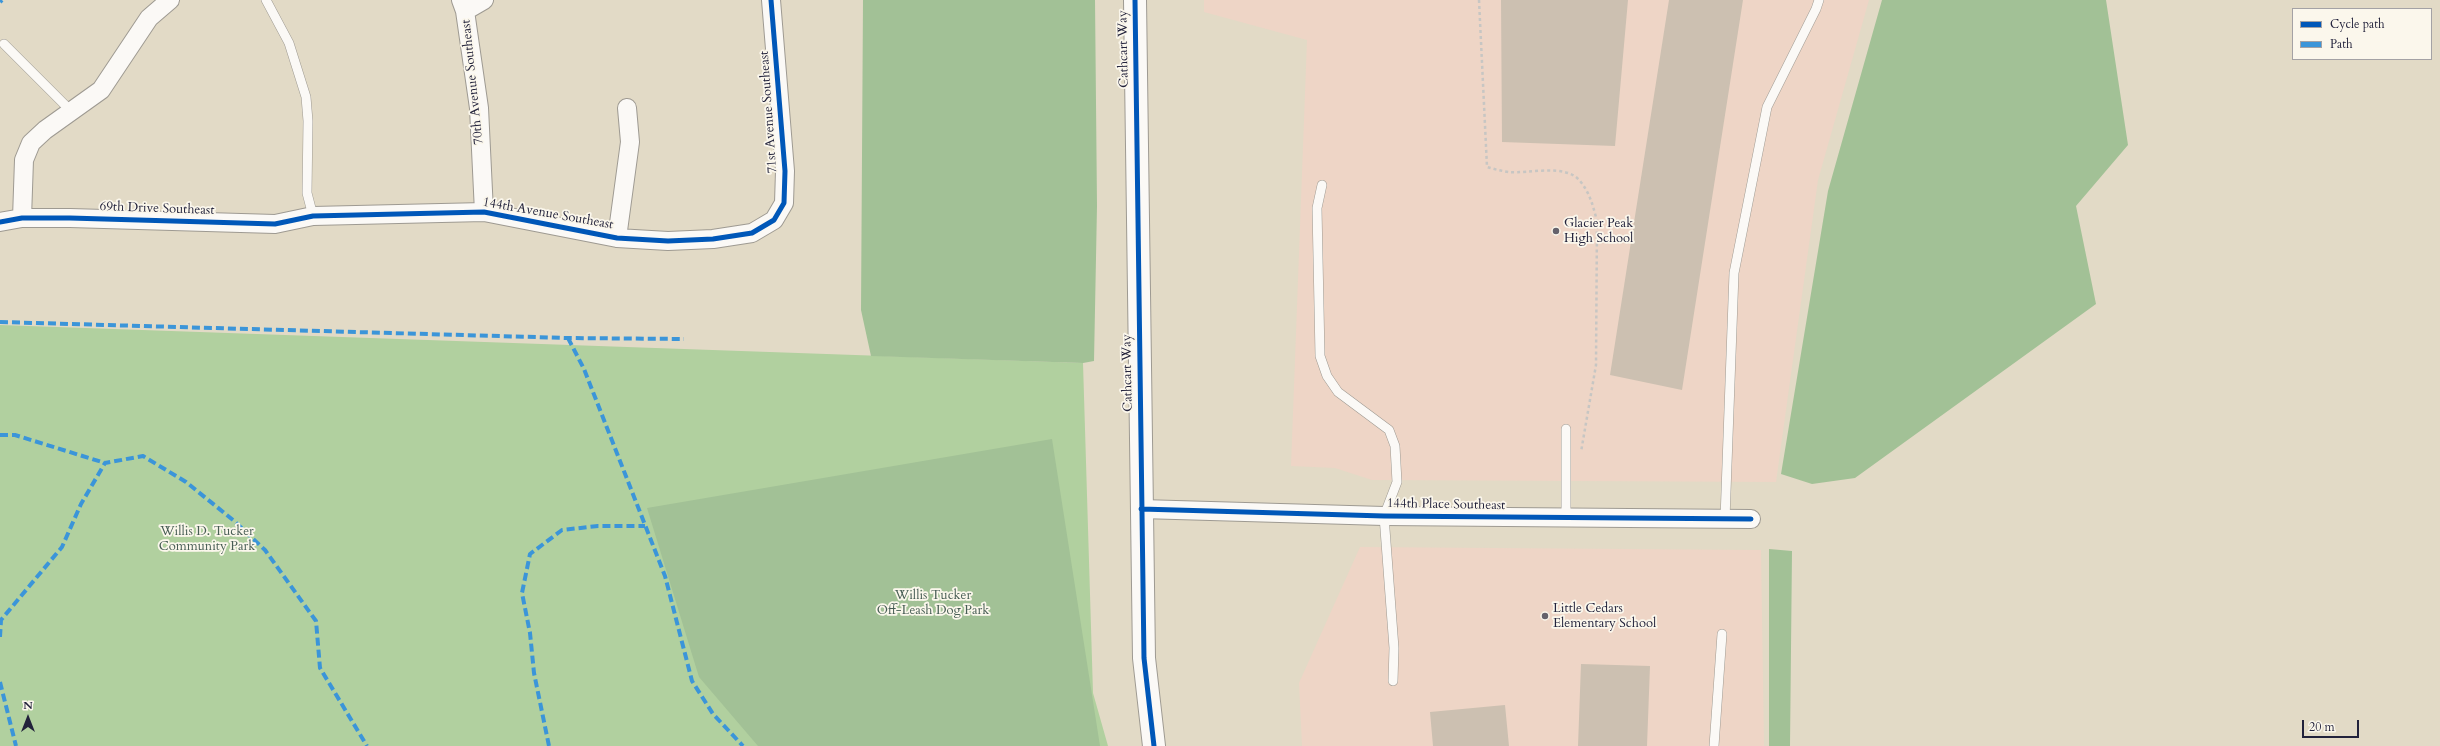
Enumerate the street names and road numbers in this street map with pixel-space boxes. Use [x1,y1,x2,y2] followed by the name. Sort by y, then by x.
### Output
[1116,10,1132,88] street label: Cathcart Way
[459,19,487,145] street label: 70th Avenue Southeast
[757,50,781,174] street label: 71st Avenue Southeast
[482,195,614,233] street label: 144th Avenue Southeast
[99,199,215,219] street label: 69th Drive Southeast
[1120,334,1136,412] street label: Cathcart Way
[1387,496,1505,514] street label: 144th Place Southeast

